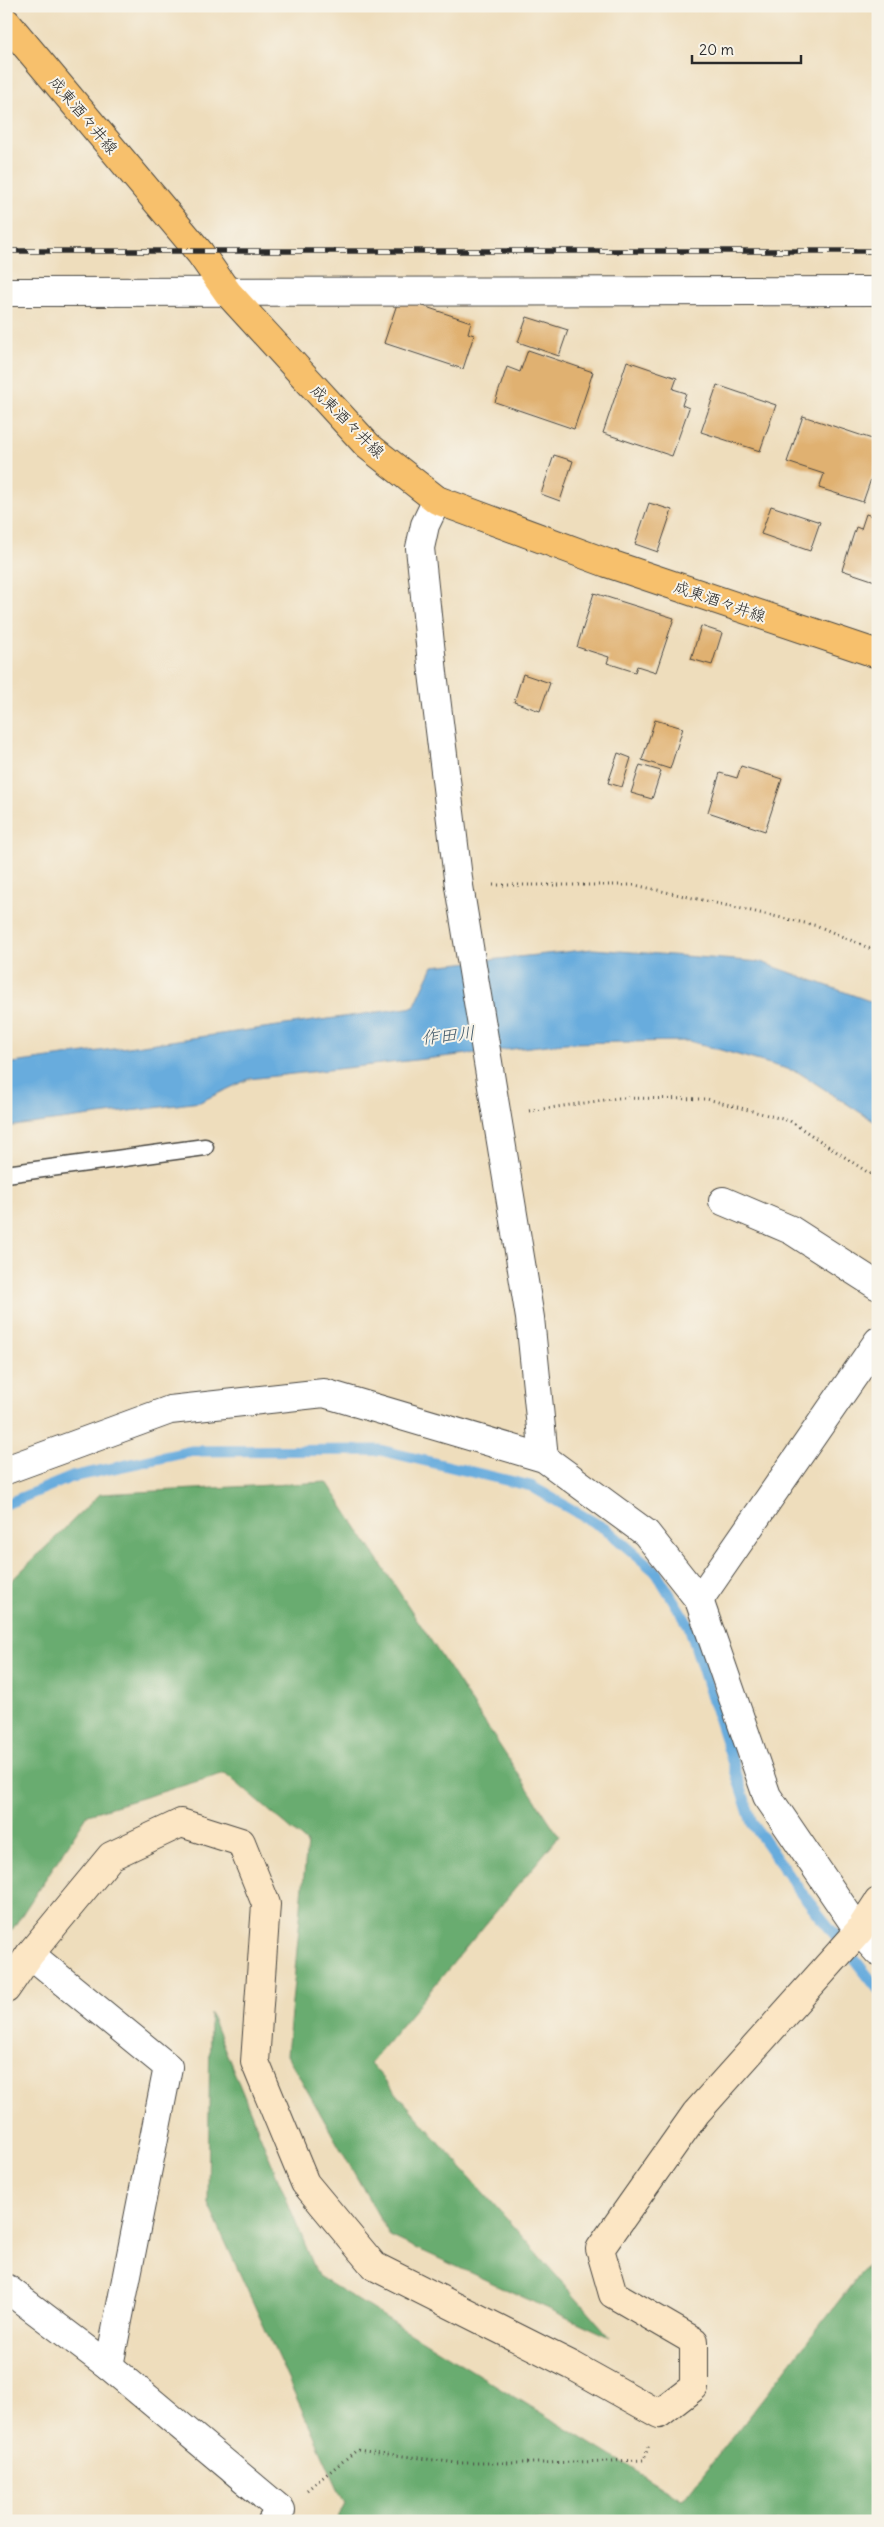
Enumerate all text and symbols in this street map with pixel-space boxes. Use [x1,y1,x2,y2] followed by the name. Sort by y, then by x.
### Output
[692,32,800,64] scale bar
[699,40,734,59] text: 20 m
[45,72,123,158] street label: 成東酒々井線
[307,380,389,462] street label: 成東酒々井線
[671,576,769,626] street label: 成東酒々井線
[420,1021,476,1049] water label: 作田川

